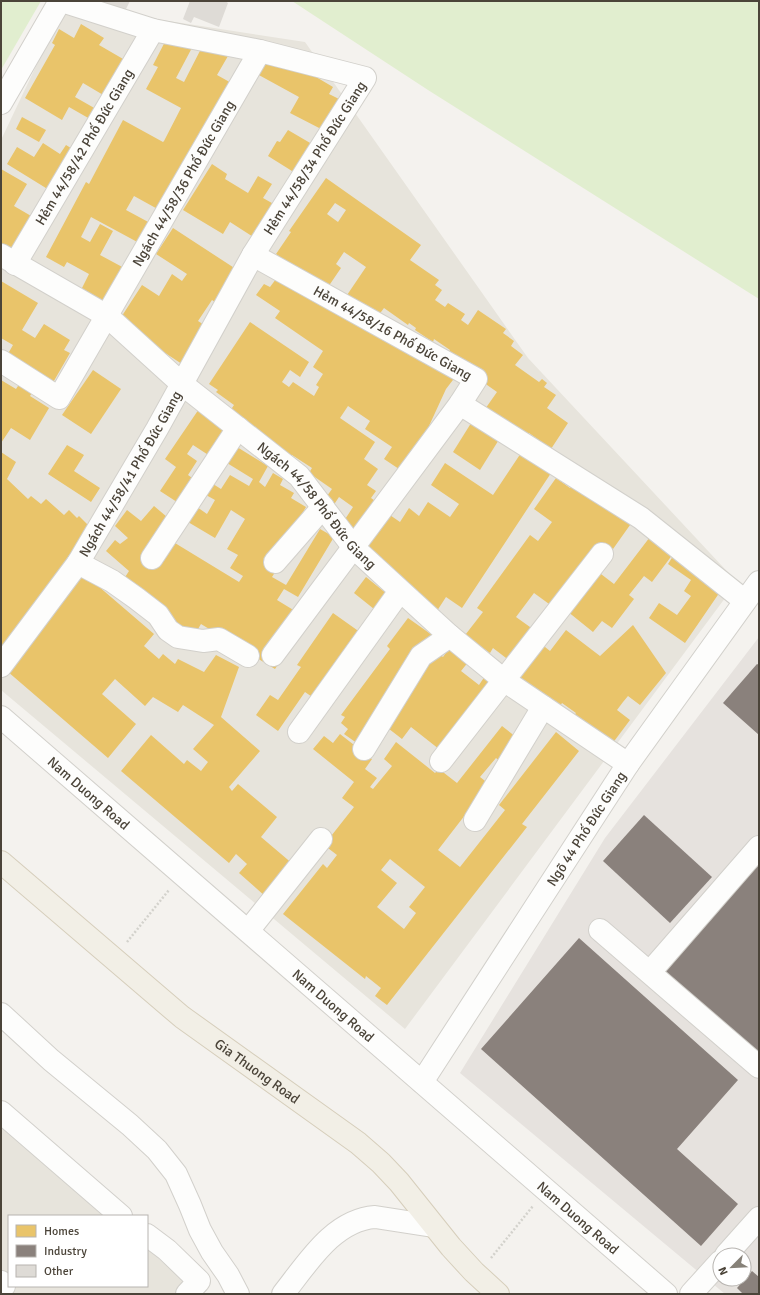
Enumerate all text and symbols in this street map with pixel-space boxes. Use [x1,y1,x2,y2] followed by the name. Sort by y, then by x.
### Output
[32,66,137,228] street label: Hẻm 44/58/42 Phố Đức Giang
[260,78,370,238] street label: Hẻm 44/58/34 Phố Đức Giang
[129,97,239,270] street label: Ngách 44/58/36 Phố Đức Giang
[310,282,475,384] street label: Hẻm 44/58/16 Phố Đức Giang
[76,388,185,560] street label: Ngách 44/58/41 Phố Đức Giang
[254,439,379,573] street label: Ngách 44/58 Phố Đức Giang
[44,753,133,834] street label: Nam Duong Road
[543,768,630,889] street label: Ngõ 44 Phố Đức Giang
[289,966,377,1046] street label: Nam Duong Road
[211,1035,303,1108] street label: Gia Thuong Road
[533,1178,622,1258] street label: Nam Duong Road
[8,1215,148,1287] legend
[44,1224,79,1239] text: Homes
[44,1244,87,1259] text: Industry
[712,1247,752,1287] north arrow
[44,1264,74,1279] text: Other
[716,1265,731,1277] text: N

